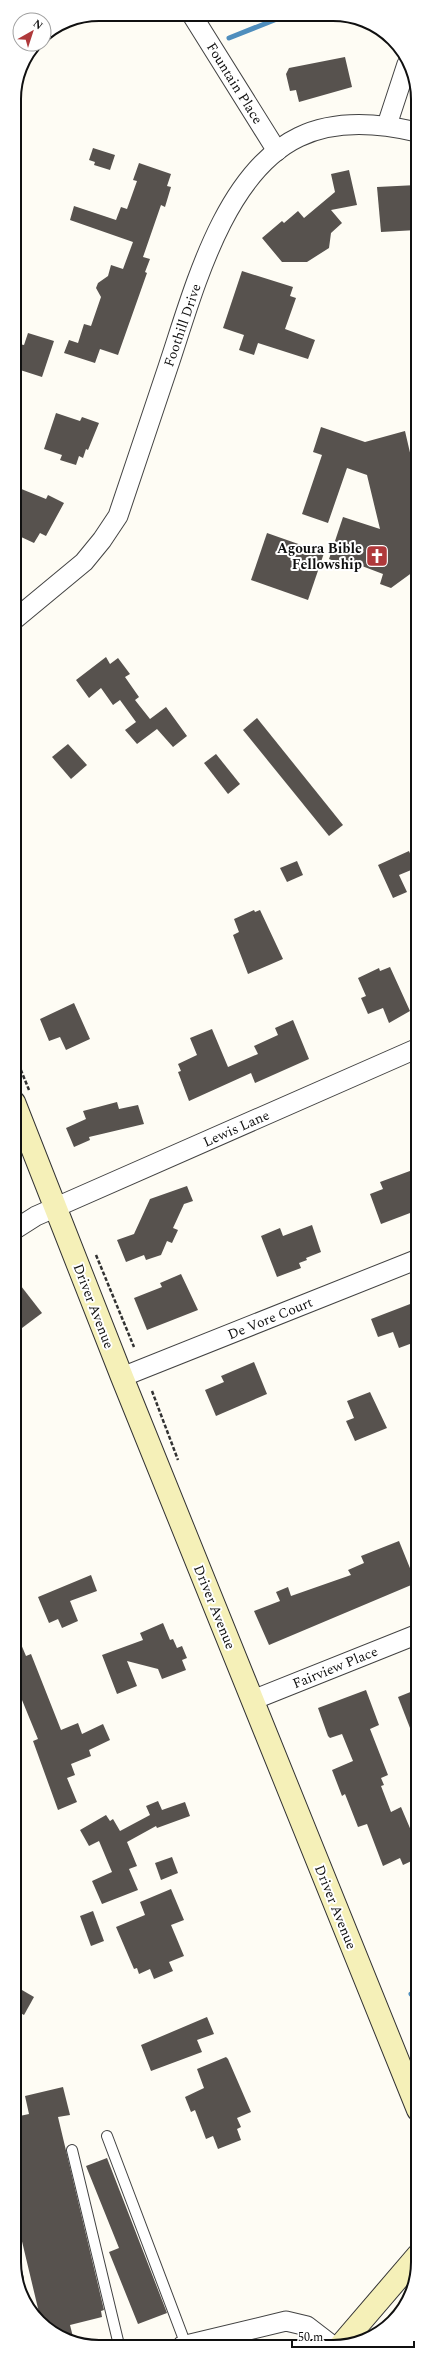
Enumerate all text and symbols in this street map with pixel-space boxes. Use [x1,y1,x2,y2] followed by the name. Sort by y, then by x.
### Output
[12,12,52,52] north arrow
[29,15,47,34] text: N
[201,38,268,128] street label: Fountain Place
[158,281,207,370] street label: Foothill Drive
[277,538,362,575] place label: Agoura Bible Fellowship
[364,543,390,569] church icon: Agoura Bible Fellowship
[200,1104,273,1152] street label: Lewis Lane
[68,1261,119,1352] street label: Driver Avenue
[224,1292,316,1345] street label: De Vore Court
[188,1562,241,1653] street label: Driver Avenue
[289,1641,381,1694] street label: Fairview Place
[309,1862,362,1953] street label: Driver Avenue
[292,2323,414,2349] scale bar
[298,2328,323,2347] text: 50 m

